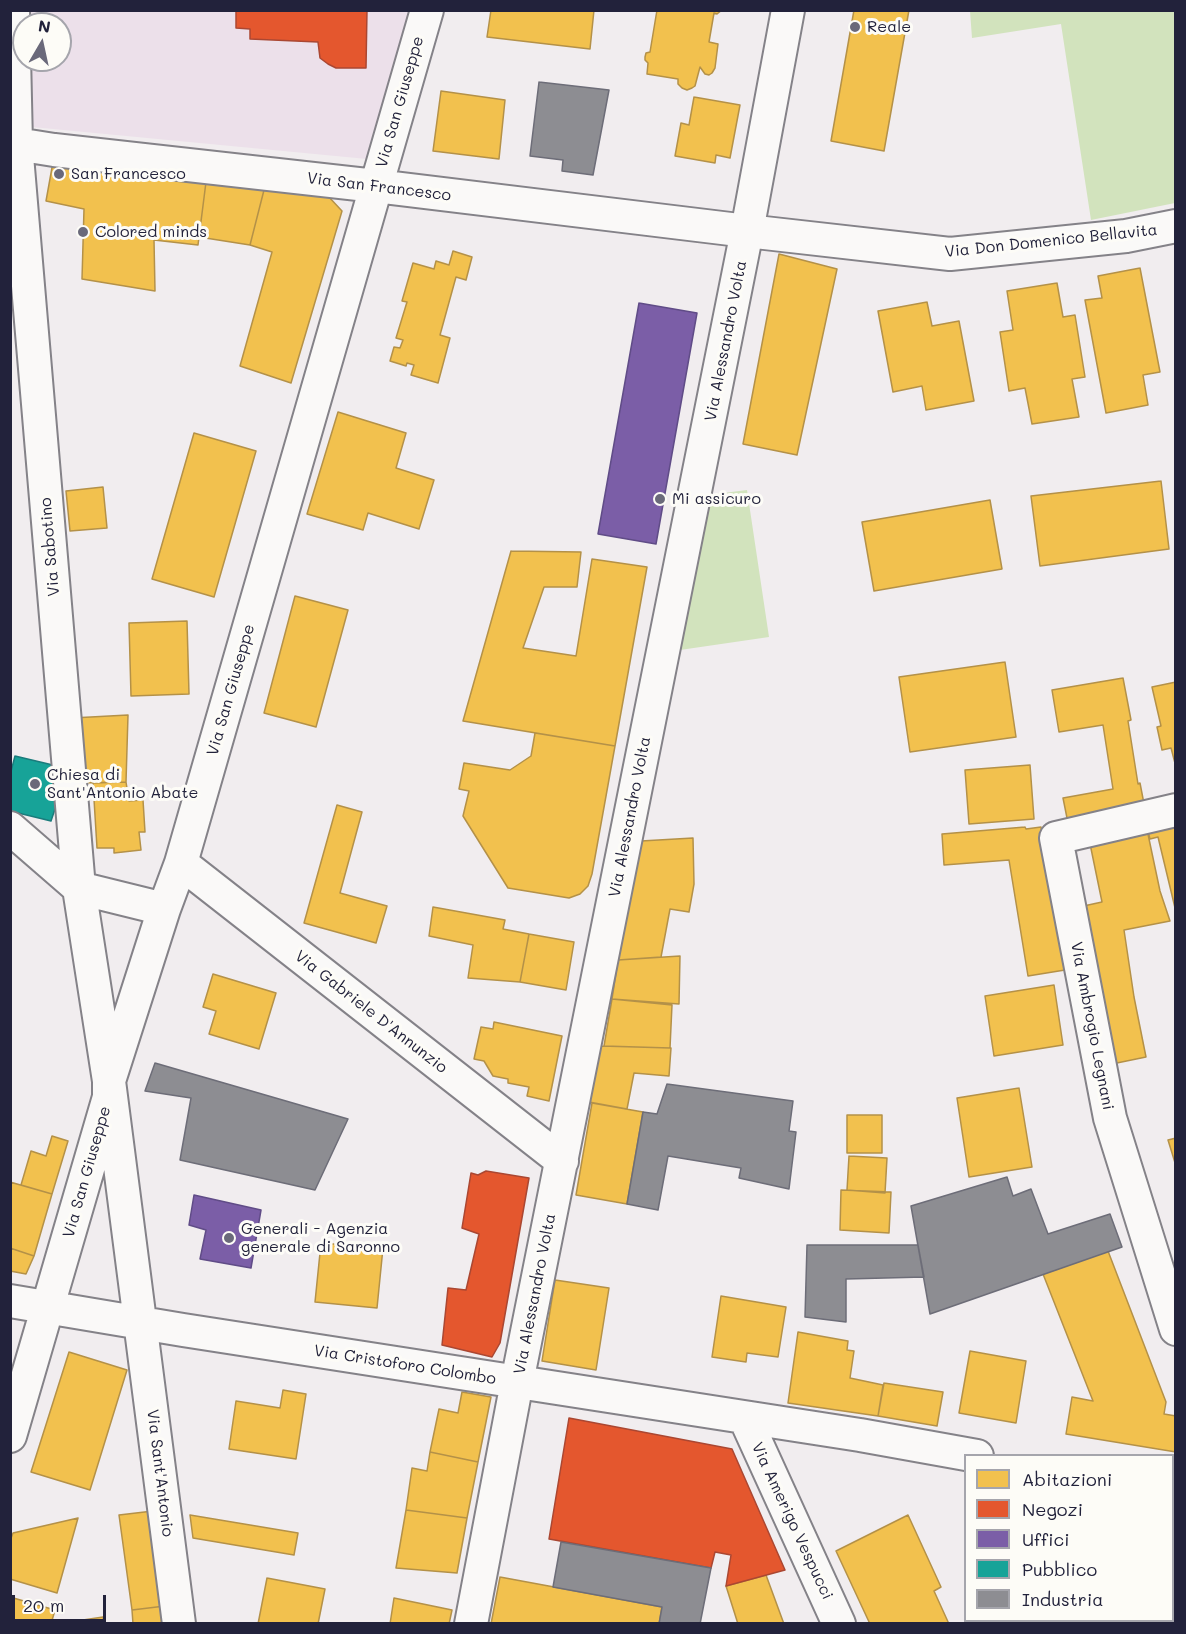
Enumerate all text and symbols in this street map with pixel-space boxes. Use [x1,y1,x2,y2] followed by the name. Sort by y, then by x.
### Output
[12,12,72,72] north arrow
[37,14,52,37] text: N
[867,17,911,37] place label: Reale
[848,20,862,34] marker: Reale
[372,34,428,170] street label: Via San Giuseppe
[71,164,186,184] place label: San Francesco
[52,167,66,181] marker: San Francesco
[306,169,452,205] street label: Via San Francesco
[944,220,1158,262] street label: Via Don Domenico Bellavita
[95,222,207,242] place label: Colored minds
[76,225,90,239] marker: Colored minds
[701,259,751,423] street label: Via Alessandro Volta
[672,489,761,509] place label: Mi assicuro
[653,492,667,506] marker: Mi assicuro
[36,497,64,597] street label: Via Sabotino
[203,622,259,758] street label: Via San Giuseppe
[605,735,655,899] street label: Via Alessandro Volta
[47,765,198,803] place label: Chiesa di Sant'Antonio Abate
[28,777,42,791] marker: Chiesa di Sant'Antonio Abate
[1066,940,1118,1112] street label: Via Ambrogio Legnani
[291,946,451,1078] street label: Via Gabriele D'Annunzio
[59,1104,115,1240] street label: Via San Giuseppe
[510,1212,560,1376] street label: Via Alessandro Volta
[241,1219,400,1257] place label: Generali - Agenzia generale di Saronno
[222,1231,236,1245] marker: Generali - Agenzia generale di Saronno
[313,1341,497,1389] street label: Via Cristoforo Colombo
[143,1408,177,1538] street label: Via Sant'Antonio
[747,1439,837,1603] street label: Via Amerigo Vespucci
[964,1454,1174,1622] legend
[1022,1467,1112,1491] text: Abitazioni
[1022,1497,1083,1521] text: Negozi
[1022,1527,1070,1551] text: Uffici
[1022,1557,1097,1581] text: Pubblico
[15,1583,110,1621] scale bar
[1022,1587,1104,1611] text: Industria
[23,1593,64,1617] text: 20 m

